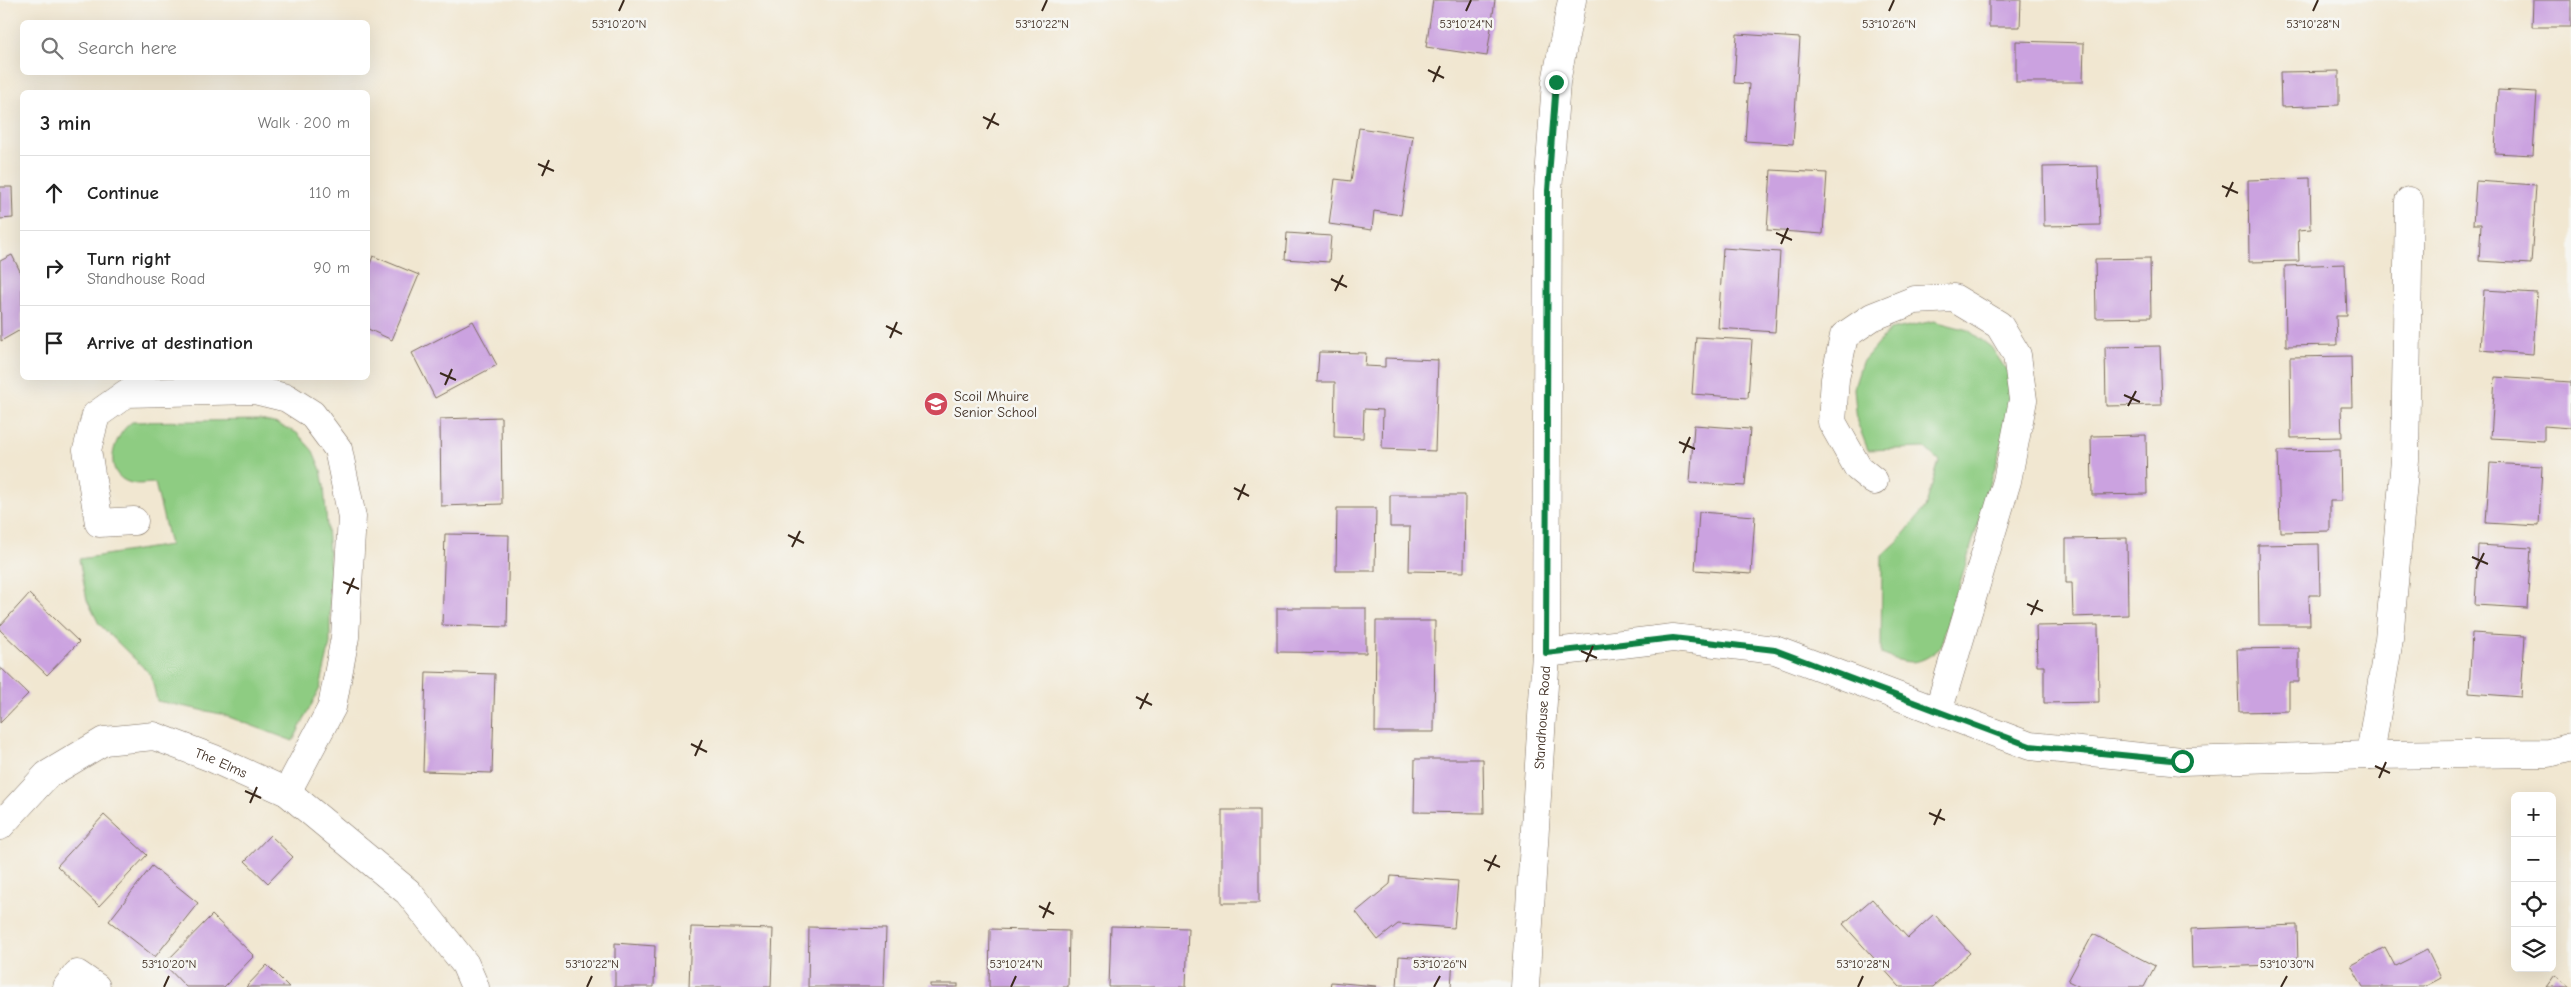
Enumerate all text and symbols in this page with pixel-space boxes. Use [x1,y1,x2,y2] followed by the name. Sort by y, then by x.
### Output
[592,17,646,31] text: 53°10'20"N
[1015,17,1069,31] text: 53°10'22"N
[1439,17,1493,31] text: 53°10'24"N
[1862,17,1916,31] text: 53°10'26"N
[2286,17,2340,31] text: 53°10'28"N
[20,20,370,75] search box
[38,34,66,62] icon: search
[78,37,177,59] text: Search here
[1545,71,1568,94] route end
[40,111,91,135] text: 3 min
[258,114,350,132] text: Walk · 200 m
[40,179,68,207] icon: ahead
[87,182,159,204] text: Continue
[309,184,350,202] text: 110 m
[87,248,171,270] text: Turn right
[40,254,68,282] icon: right
[313,259,350,277] text: 90 m
[87,270,205,288] text: Standhouse Road
[40,329,68,357] icon: arrive
[87,332,253,354] text: Arrive at destination
[954,388,1037,421] place label: Scoil Mhuire Senior School
[923,391,949,417] school or university icon: Scoil Mhuire Senior School
[1531,665,1554,770] street label: Standhouse Road
[192,744,250,782] street label: The Elms
[2171,750,2194,773] route start
[2511,792,2556,972] map controls
[2511,792,2556,837] button: +
[2511,837,2556,882] button: −
[2511,882,2556,927] button: locate
[2511,927,2556,972] button: layers
[142,957,196,971] text: 53°10'20"N
[565,957,619,971] text: 53°10'22"N
[989,957,1043,971] text: 53°10'24"N
[1413,957,1467,971] text: 53°10'26"N
[1836,957,1890,971] text: 53°10'28"N
[2260,957,2314,971] text: 53°10'30"N

